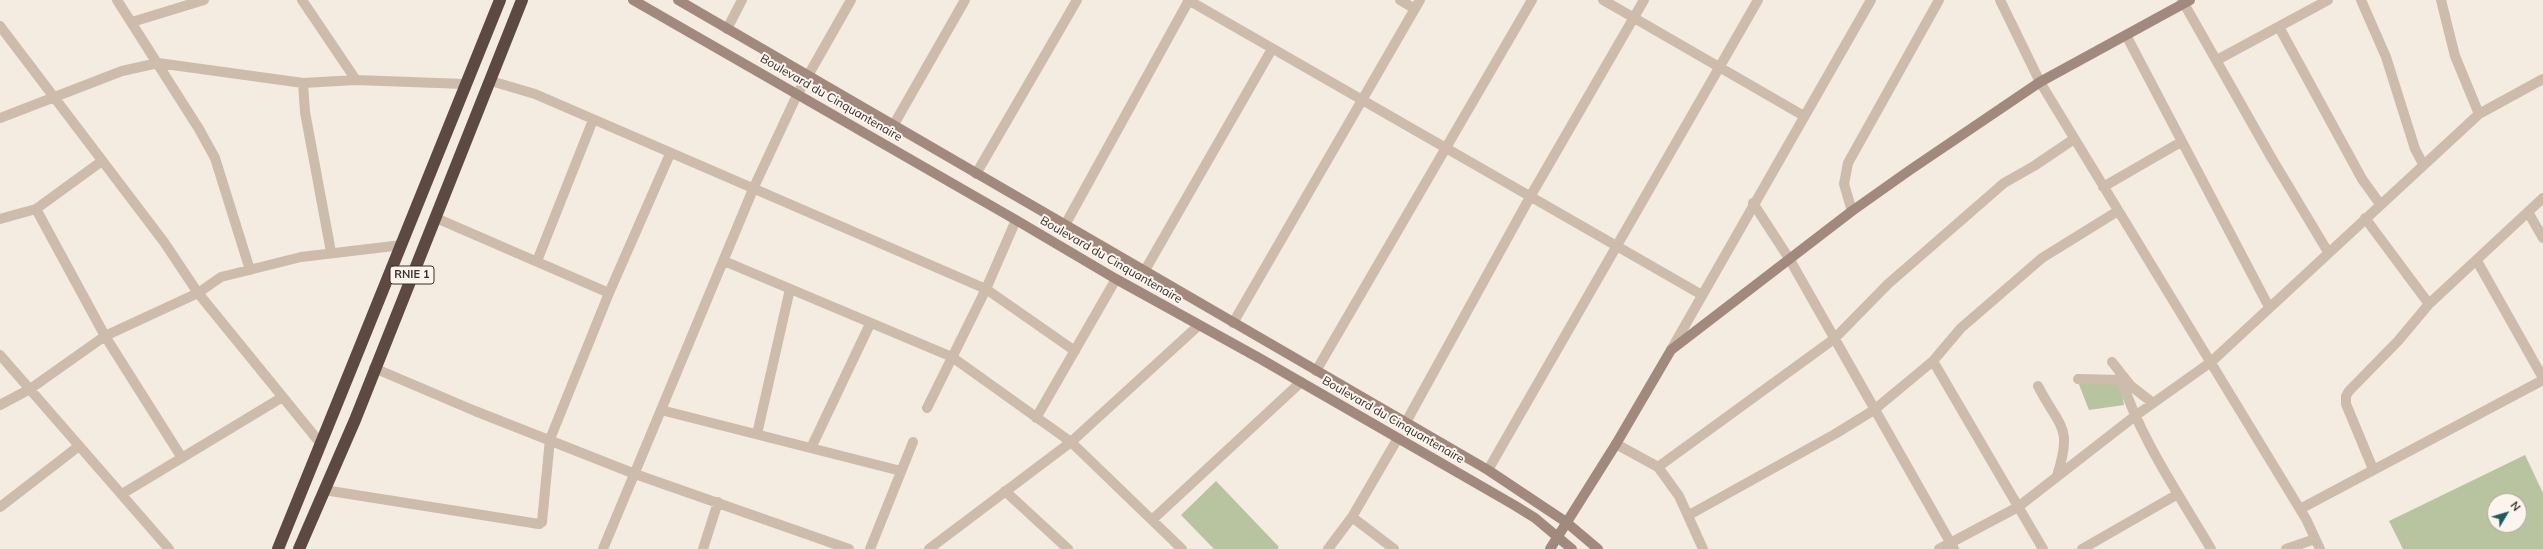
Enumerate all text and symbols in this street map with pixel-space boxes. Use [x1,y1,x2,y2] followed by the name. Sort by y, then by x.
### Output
[757,51,905,145] street label: Boulevard du Cinquantenaire
[1037,213,1185,307] street label: Boulevard du Cinquantenaire
[390,266,434,284] road number: RNIE 1
[1319,373,1467,467] street label: Boulevard du Cinquantenaire
[2487,493,2527,533] north arrow
[2508,499,2524,514] text: N

